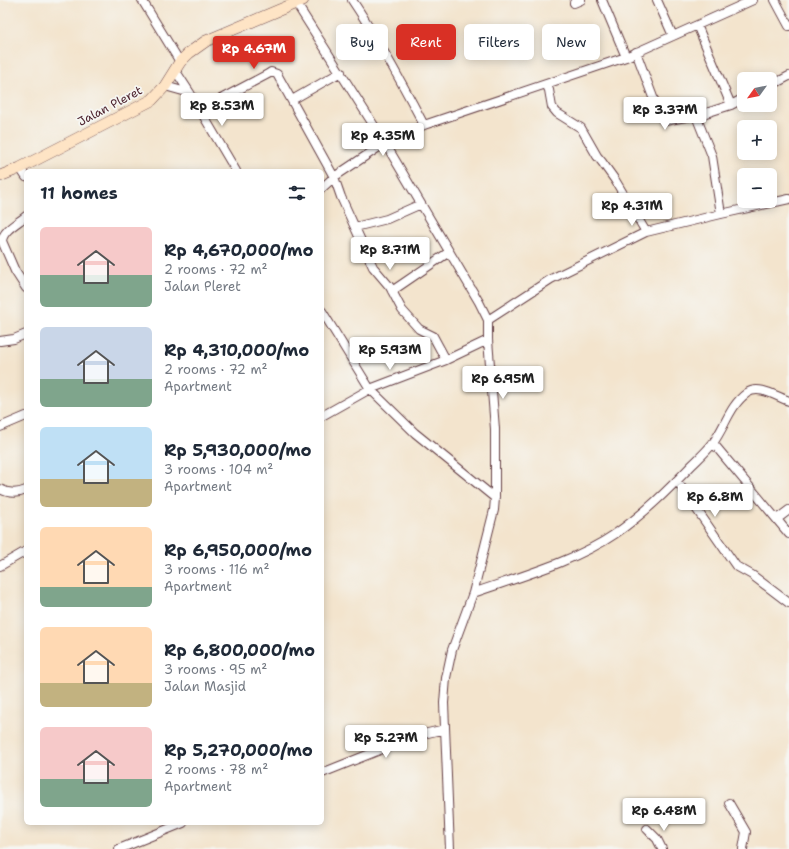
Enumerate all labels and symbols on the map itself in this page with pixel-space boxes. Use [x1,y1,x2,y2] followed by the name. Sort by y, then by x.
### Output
[213,36,295,70] pin: Rp 4.67M
[737,72,777,112] north arrow
[75,82,145,130] street label: Jalan Pleret
[181,93,263,127] pin: Rp 8.53M
[624,97,706,131] pin: Rp 3.37M
[342,123,424,157] pin: Rp 4.35M
[591,193,673,227] pin: Rp 4.31M
[349,237,431,271] pin: Rp 8.71M
[349,337,431,371] pin: Rp 5.93M
[462,366,544,400] pin: Rp 6.95M
[678,484,752,518] pin: Rp 6.8M
[345,725,427,759] pin: Rp 5.27M
[623,798,705,832] pin: Rp 6.48M

